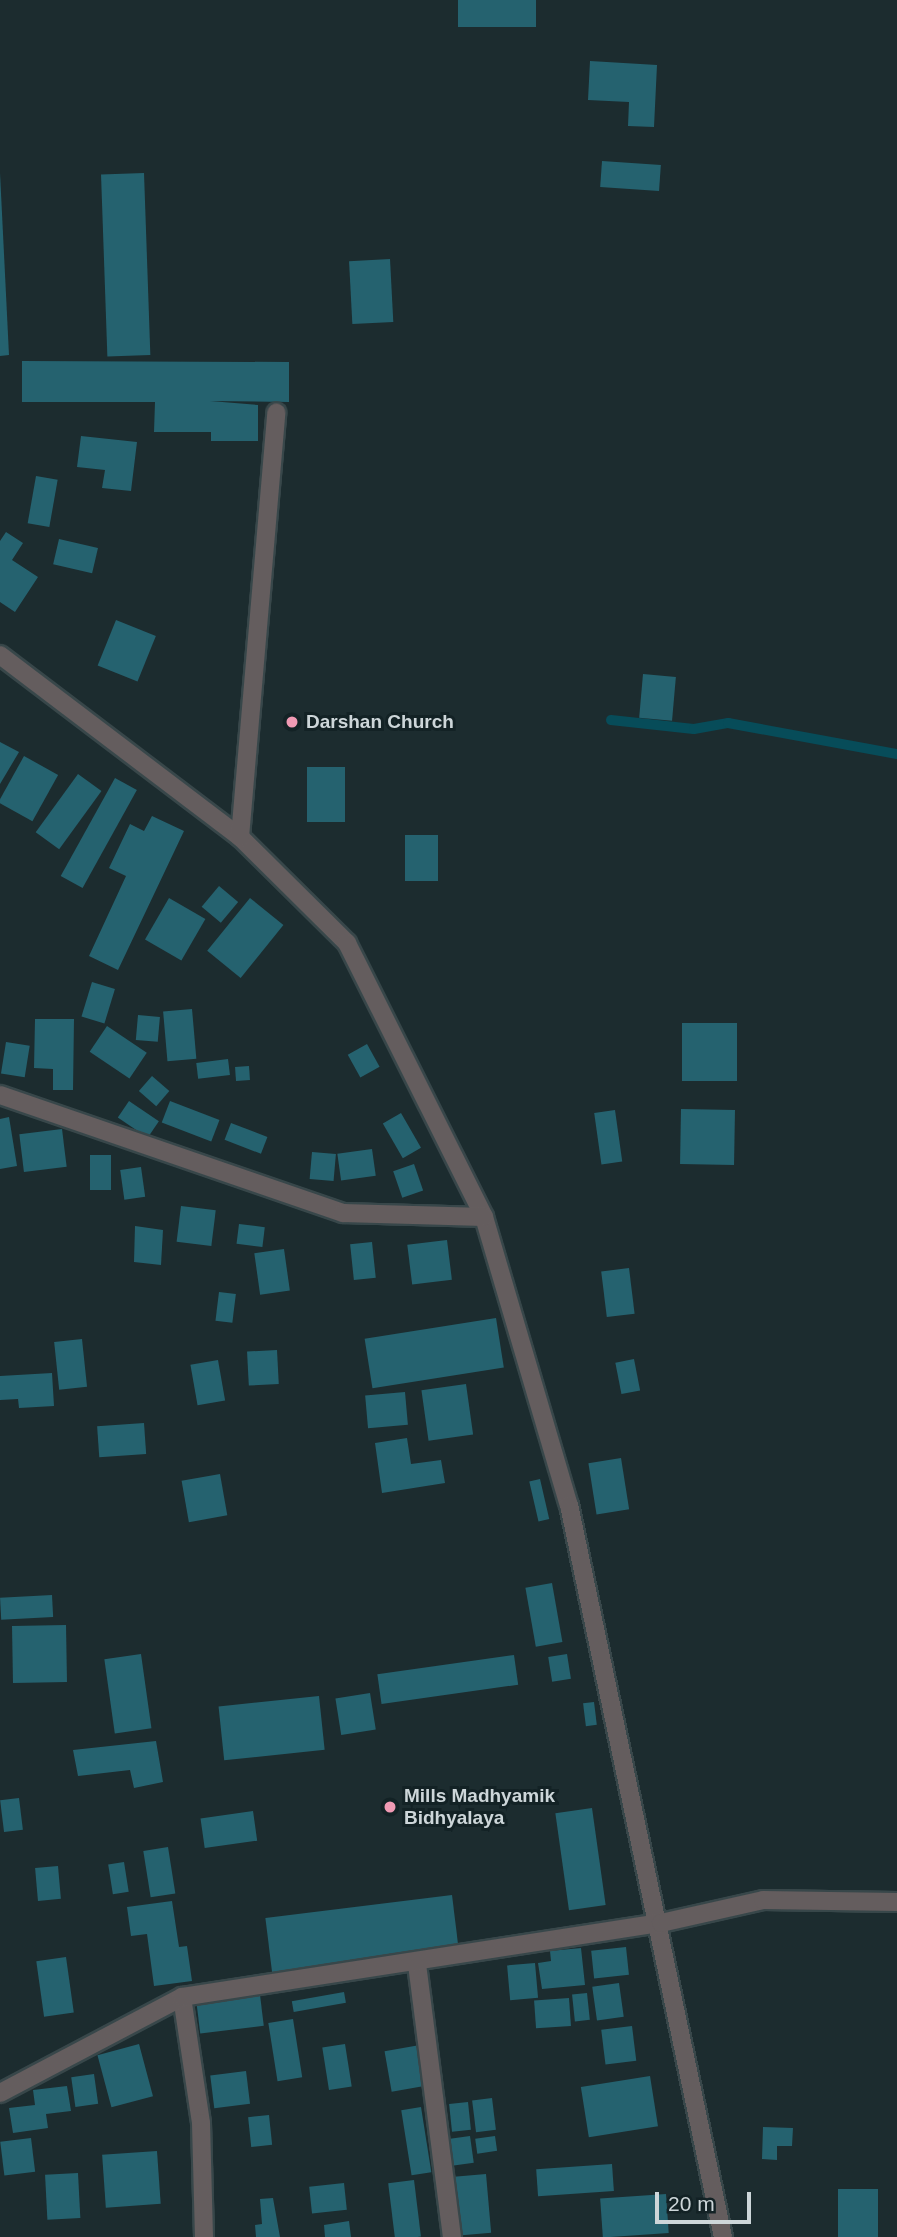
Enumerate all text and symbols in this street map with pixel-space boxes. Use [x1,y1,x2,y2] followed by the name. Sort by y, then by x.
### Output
[306,711,454,733] place label: Darshan Church
[284,714,300,730] marker: Darshan Church
[404,1785,555,1829] place label: Mills Madhyamik Bidhyalaya
[382,1799,398,1815] marker: Mills Madhyamik Bidhyalaya
[659,2178,755,2222] scale bar
[668,2192,715,2215] text: 20 m

